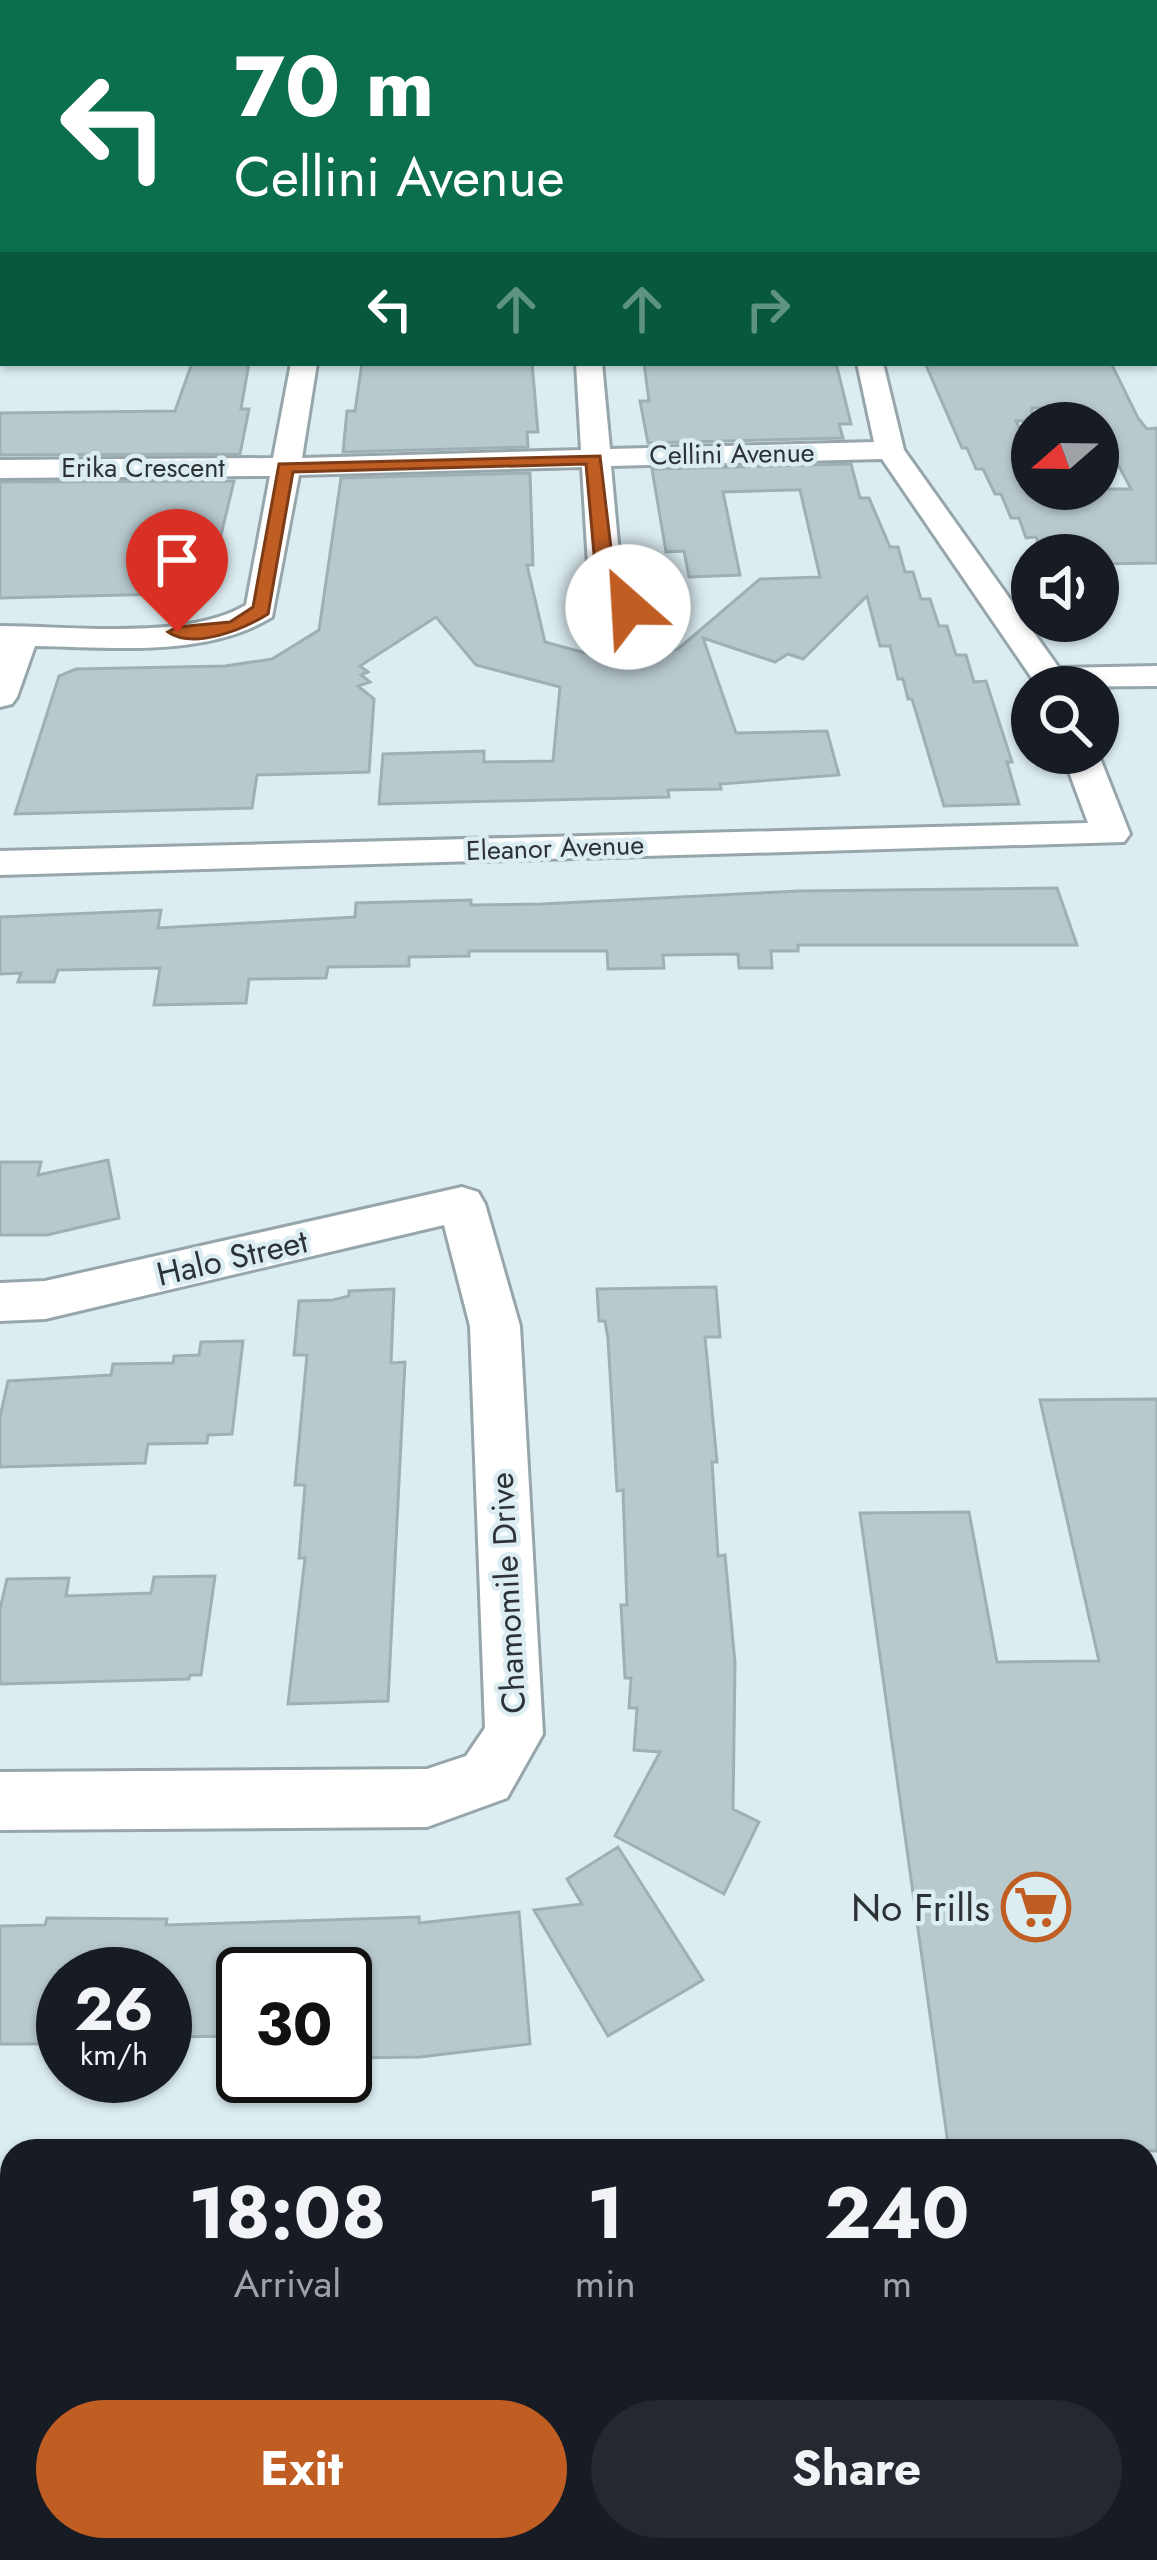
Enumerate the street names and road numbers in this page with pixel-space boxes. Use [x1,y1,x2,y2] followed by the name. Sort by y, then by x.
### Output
[649,433,815,474] street label: Cellini Avenue
[61,448,225,487] street label: Erika Crescent
[465,825,645,870] street label: Eleanor Avenue
[152,1217,312,1298] street label: Halo Street
[478,1471,537,1715] street label: Chamomile Drive

